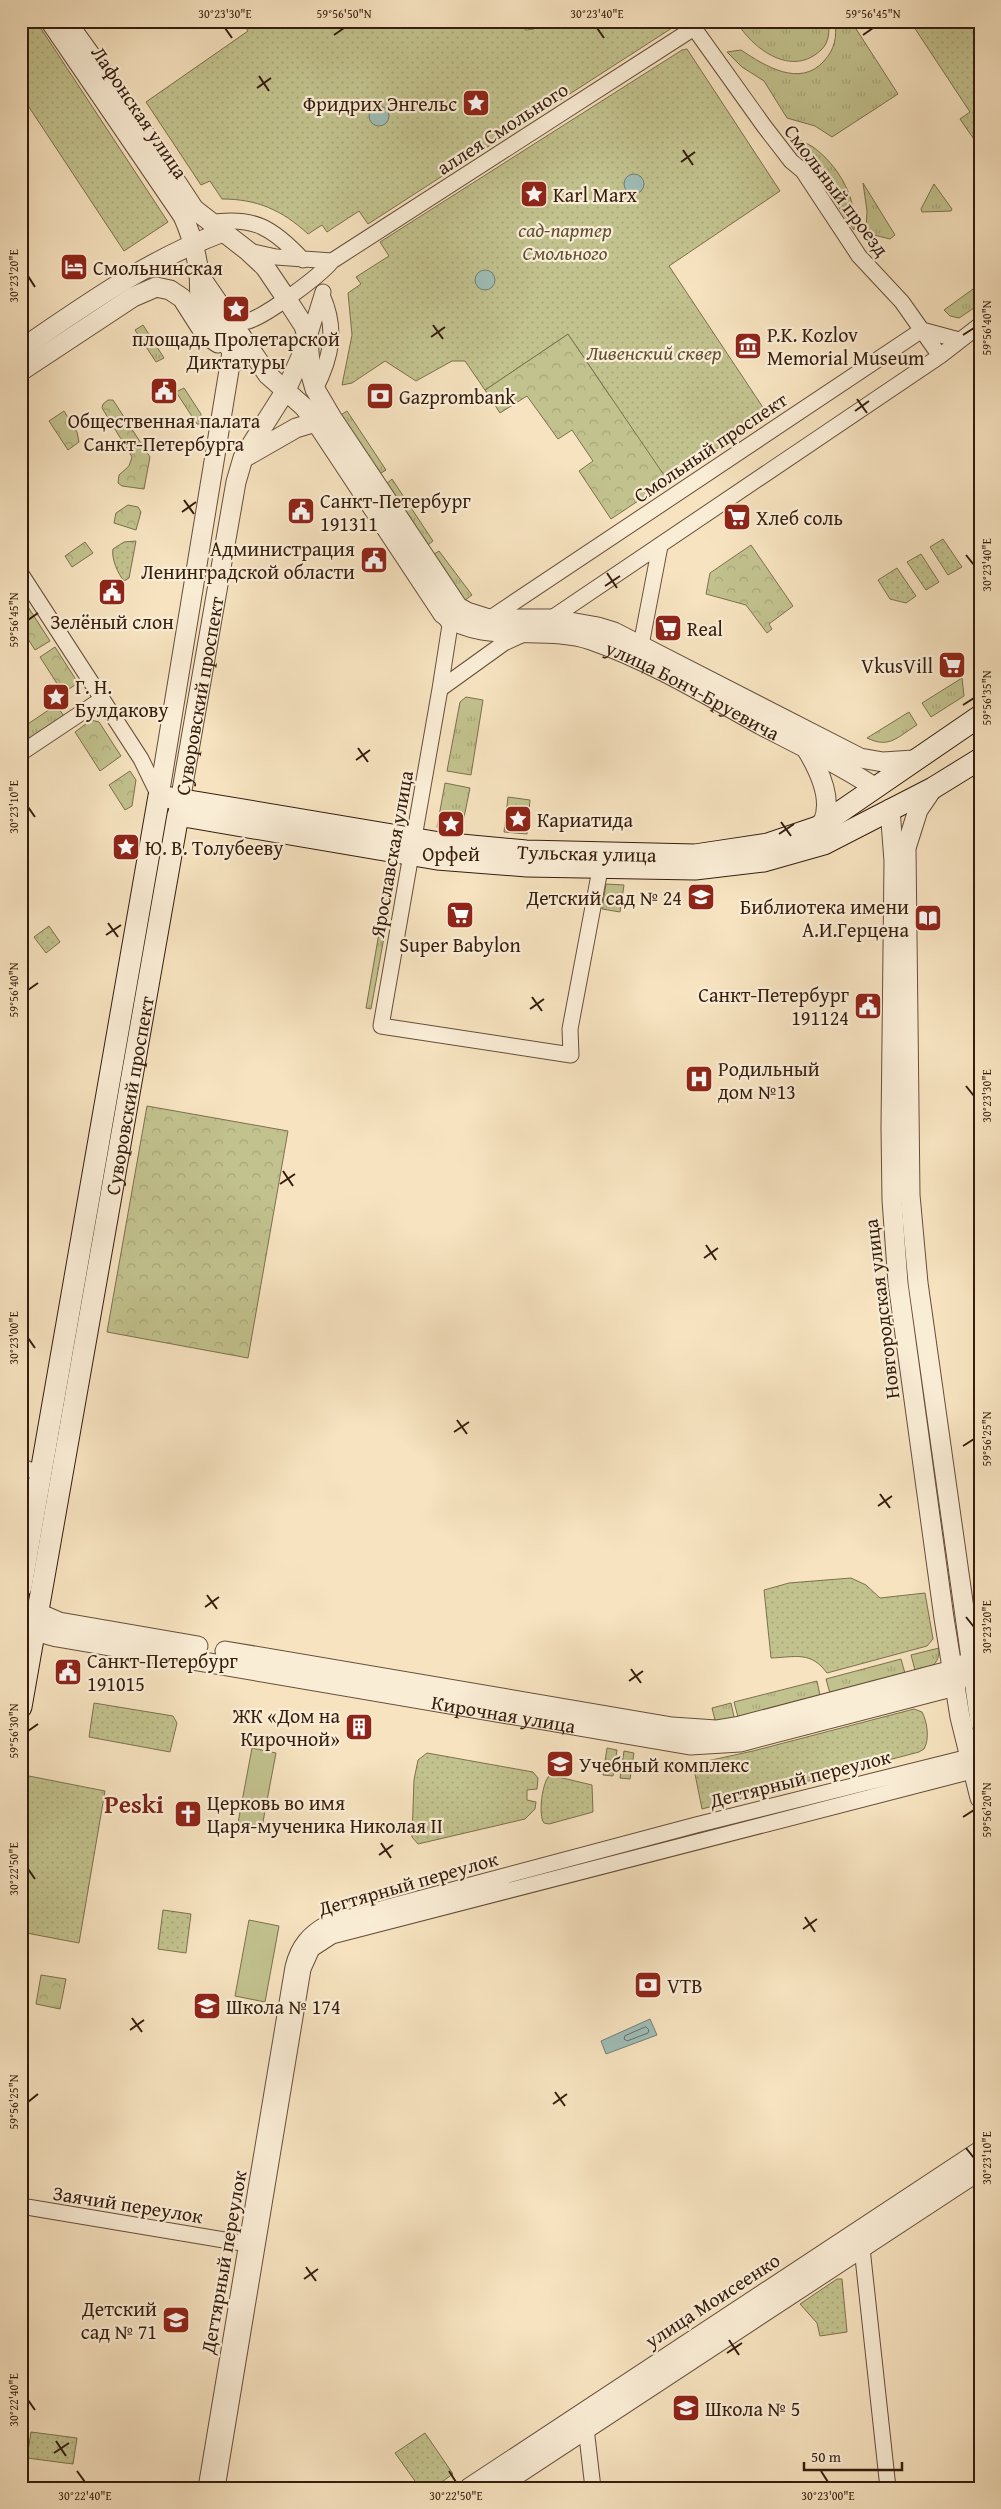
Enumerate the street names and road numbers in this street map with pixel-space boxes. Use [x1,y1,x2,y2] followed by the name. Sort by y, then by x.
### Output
[85,40,196,185] street label: Лафонская улица
[430,75,574,181] street label: аллея Смольного
[778,118,896,262] street label: Смольный проезд
[627,385,793,509] street label: Смольный проспект
[167,594,230,797] street label: Суворовский проспект
[601,632,786,747] street label: улица Бонч-Бруевича
[362,768,420,941] street label: Ярославская улица
[516,836,657,869] street label: Тульская улица
[97,993,160,1197] street label: Суворовский проспект
[856,1217,906,1401] street label: Новгородская улица
[430,1687,578,1740] street label: Кирочная улица
[705,1741,894,1815] street label: Дегтярный переулок
[314,1843,502,1923] street label: Дегтярный переулок
[192,2167,254,2357] street label: Дегтярный переулок
[51,2178,206,2230] street label: Заячий переулок
[638,2245,785,2355] street label: улица Моисеенко

